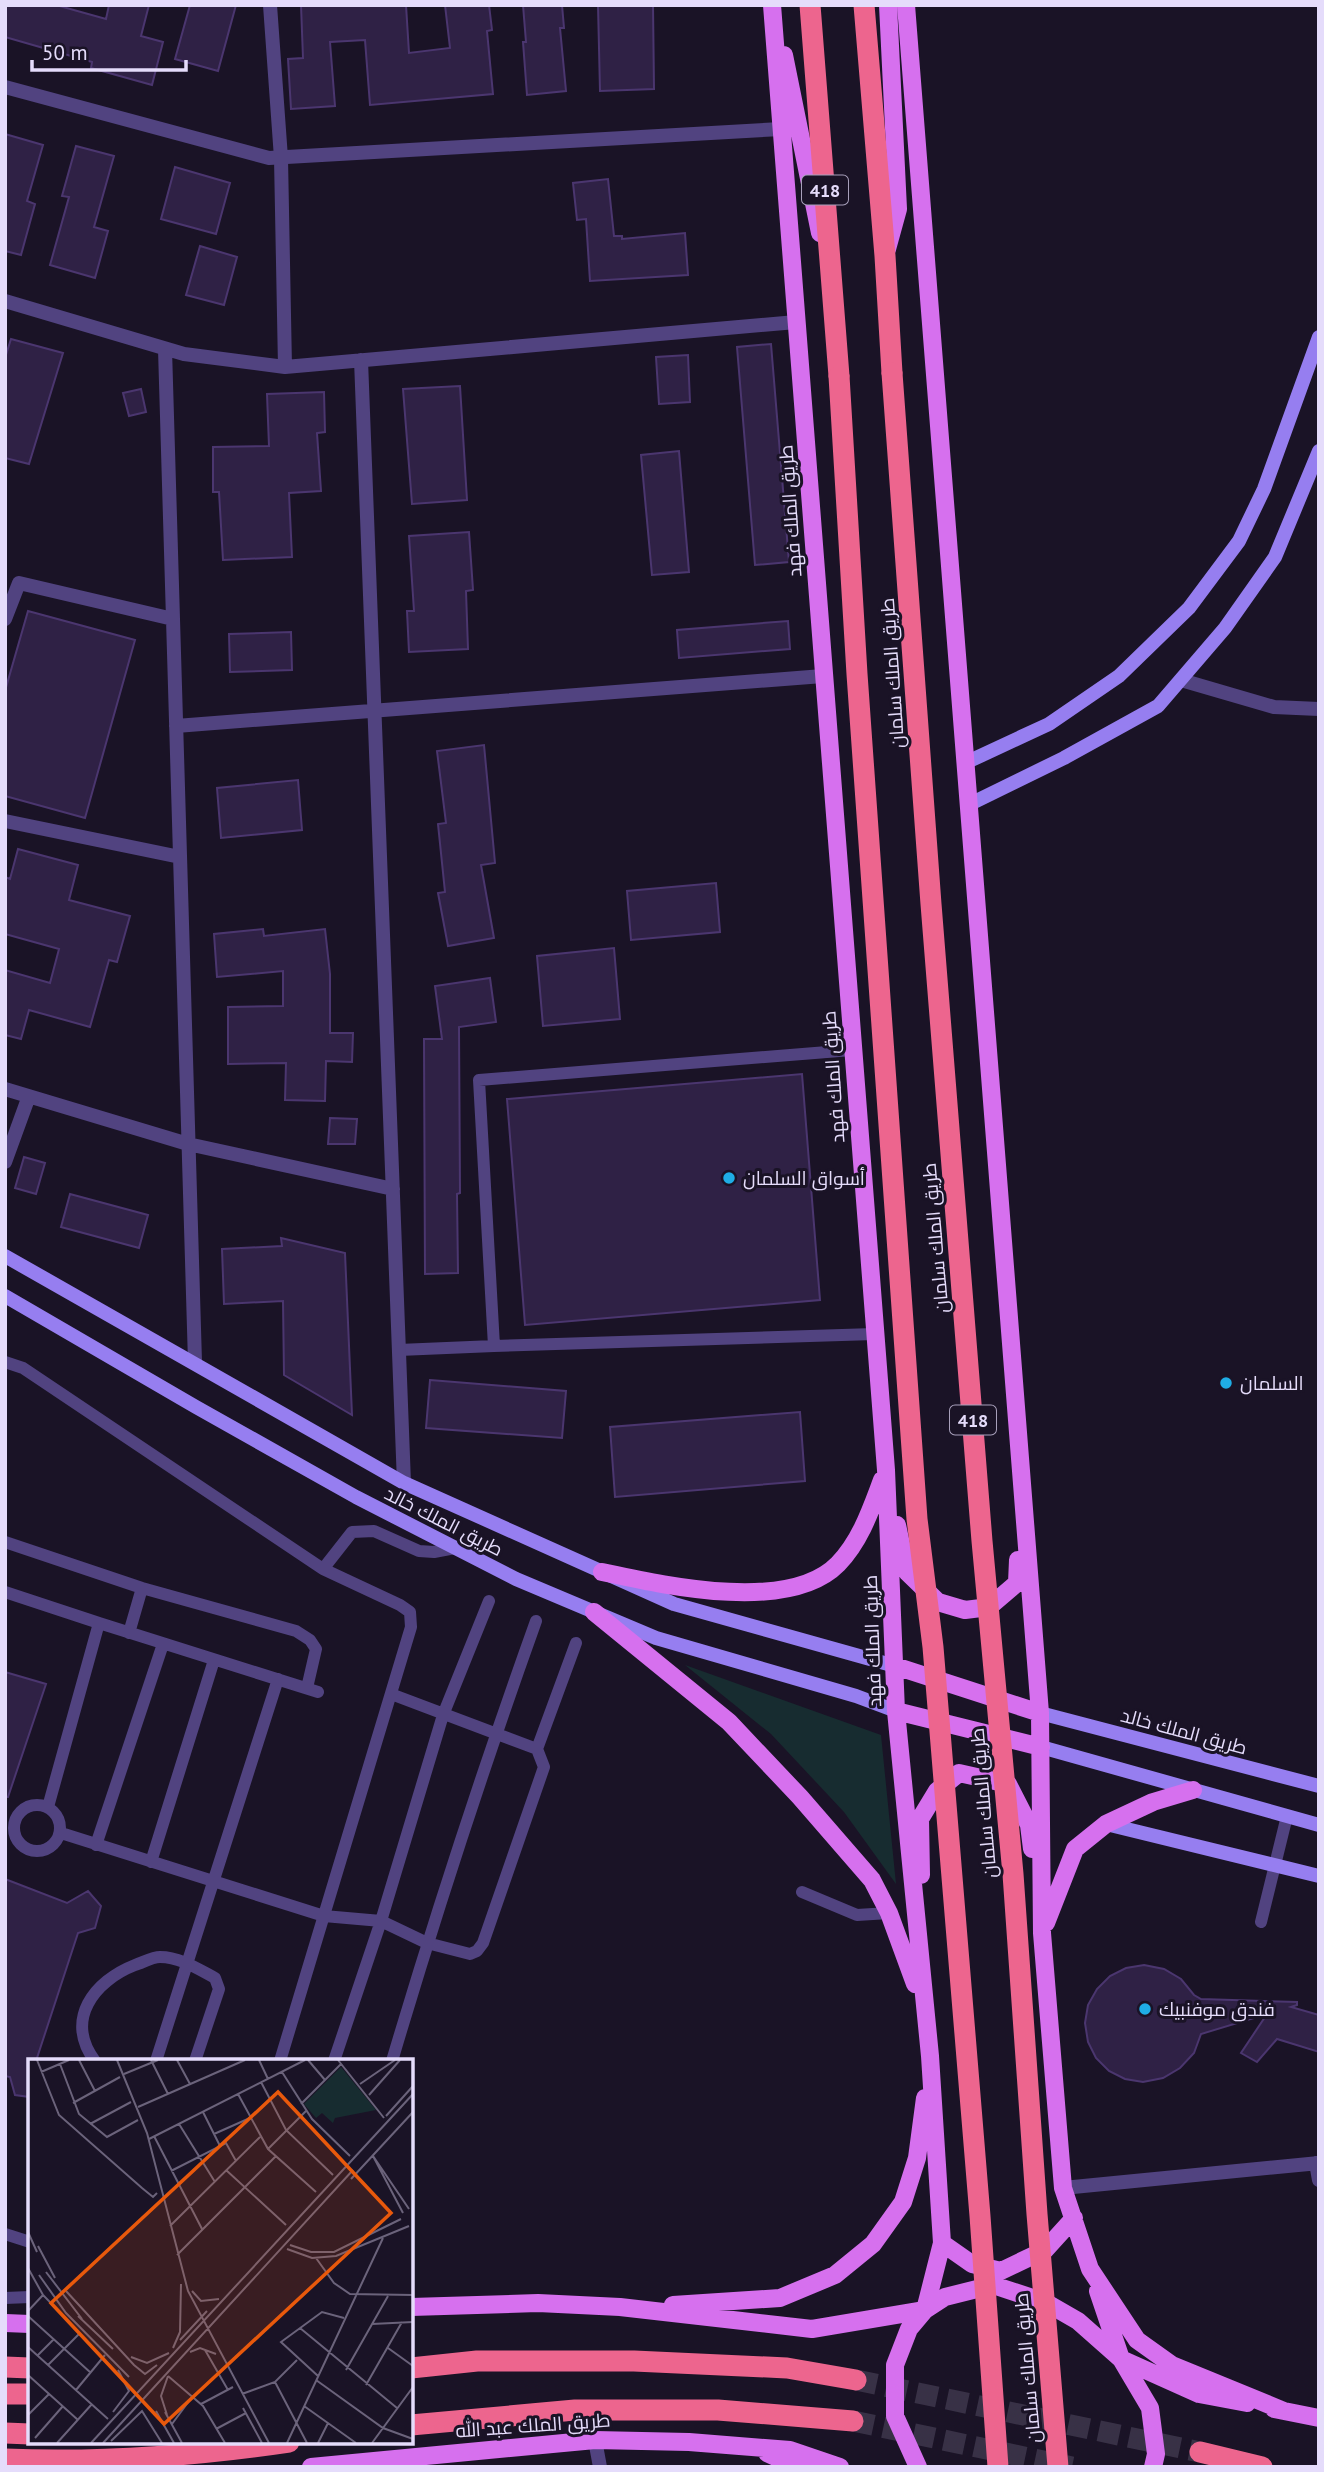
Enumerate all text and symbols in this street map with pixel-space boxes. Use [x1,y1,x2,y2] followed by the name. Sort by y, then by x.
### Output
[32,28,186,72] scale bar
[42,39,88,66] text: 50 m
[802,176,848,204] road number: 418
[773,444,808,578] street label: طريق الملك فهد
[875,597,910,749] street label: طريق الملك سلمان
[816,1010,851,1144] street label: طريق الملك فهد
[916,1162,955,1314] street label: طريق الملك سلمان
[743,1166,865,1191] place label: أسواق السلمان
[721,1170,737,1186] marker: أسواق السلمان
[1240,1371,1304,1395] place label: السلمان
[1218,1375,1234,1391] marker: السلمان
[950,1406,996,1434] road number: 418
[380,1481,507,1562] street label: طريق الملك خالد
[858,1574,887,1708] street label: طريق الملك فهد
[1118,1703,1250,1760] street label: طريق الملك خالد
[964,1727,1003,1879] street label: طريق الملك سلمان
[1159,1997,1275,2022] place label: فندق موفنبيك
[1137,2001,1153,2017] marker: فندق موفنبيك
[28,2059,413,2444] inset map
[1008,2292,1047,2444] street label: طريق الملك سلمان
[455,2408,611,2443] street label: طريق الملك عبد الله

